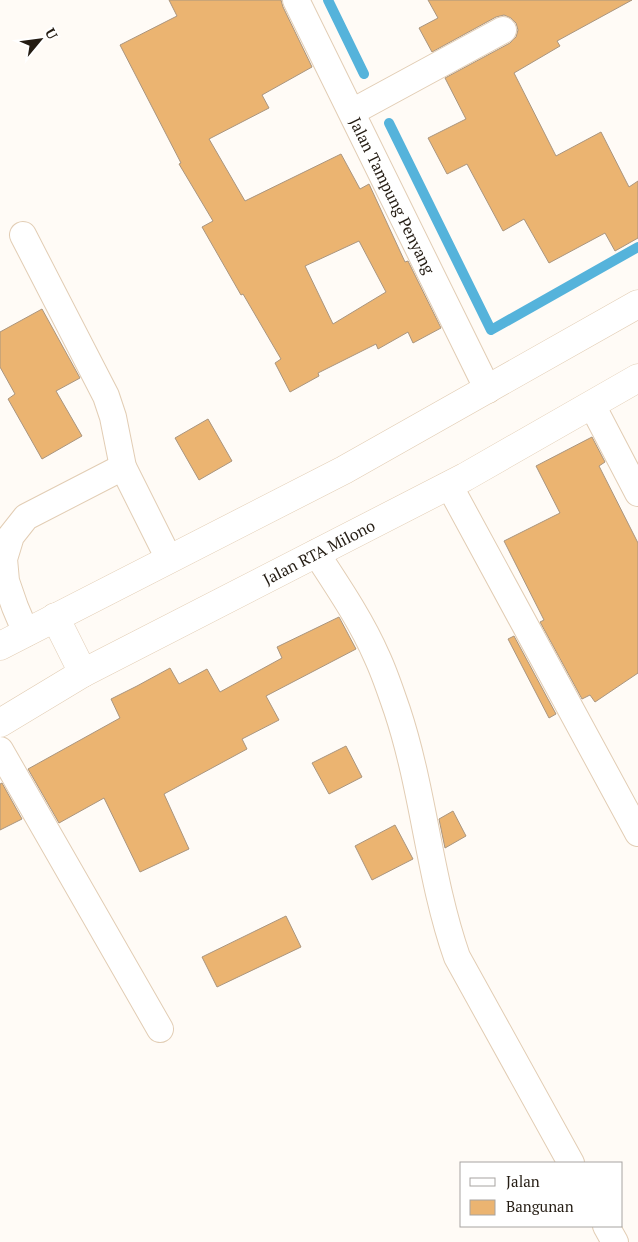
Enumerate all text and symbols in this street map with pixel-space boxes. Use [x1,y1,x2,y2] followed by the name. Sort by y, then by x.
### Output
[15,15,65,65] north arrow
[41,24,63,42] text: U
[344,114,440,278] street label: Jalan Tampung Penyang
[259,514,379,590] street label: Jalan RTA Milono
[460,1162,623,1227] legend
[506,1171,540,1191] text: Jalan
[506,1196,574,1216] text: Bangunan

